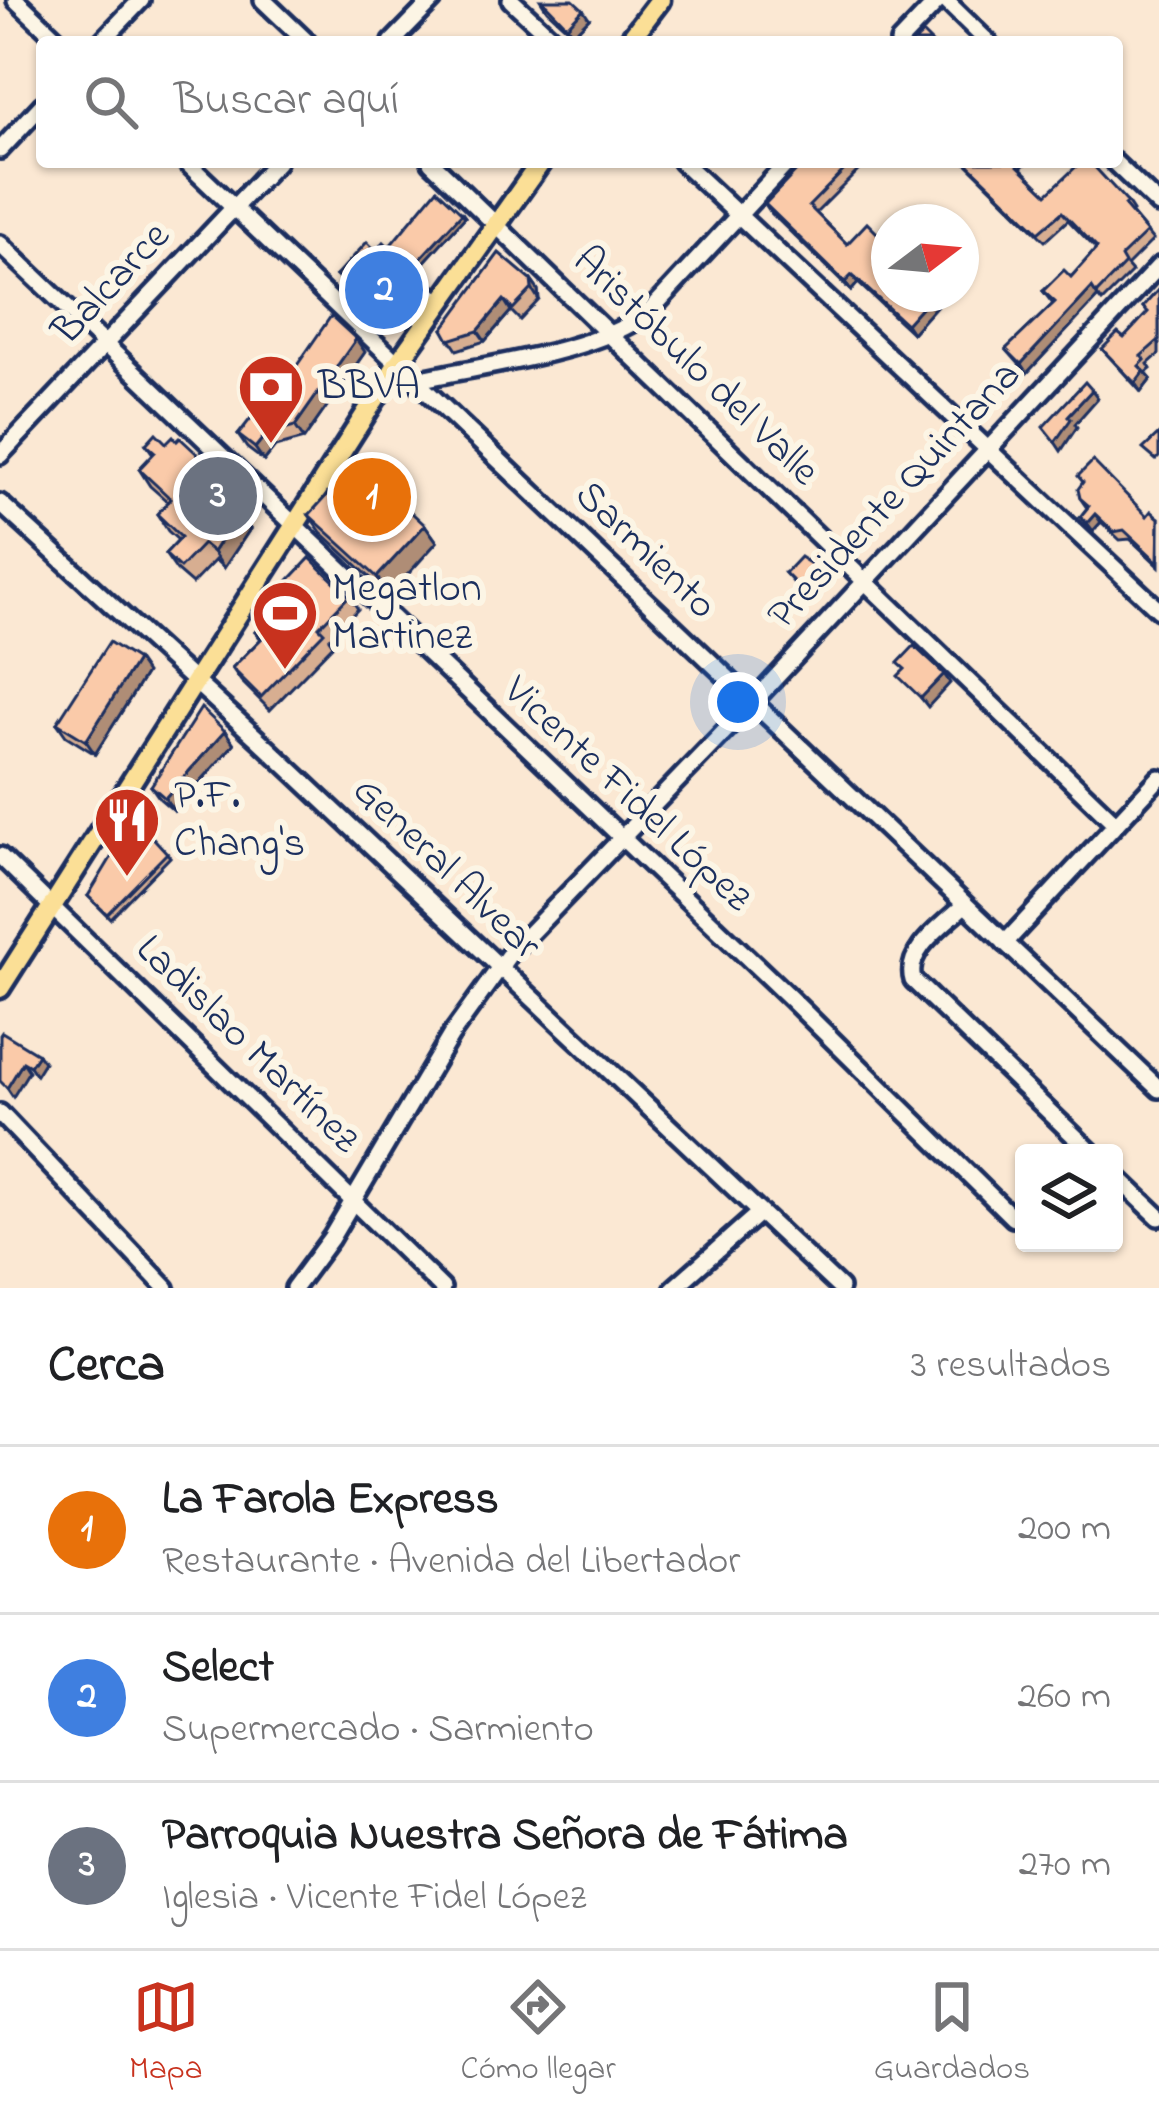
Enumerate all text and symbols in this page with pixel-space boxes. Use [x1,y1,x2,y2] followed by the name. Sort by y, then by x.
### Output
[36,36,1123,168] search box
[78,69,144,135] icon: search
[174,69,399,135] text: Buscar aquí
[871,204,979,312] north arrow
[38,208,186,360] street label: Balcarce
[558,233,833,501] street label: Aristóbulo del Valle
[345,245,423,335] pin: 2
[754,348,1036,644] street label: Presidente Quintana
[236,352,306,446] bank icon: BBVA
[317,357,420,418] place label: BBVA
[179,451,257,541] pin: 3
[333,452,411,542] pin: 1
[560,467,730,635] street label: Sarmiento
[332,559,482,668] place label: Megatlon Martinez
[250,578,320,672] sports icon: Megatlon Martinez
[488,662,766,928] street label: Vicente Fidel López
[708,672,768,732] your location
[337,763,555,976] street label: General Alvear
[174,766,305,875] place label: P.F. Chang's
[92,785,162,879] restaurant icon: P.F. Chang's
[120,921,374,1169] street label: Ladislao Martínez
[1015,1144,1123,1252] map controls
[1015,1144,1123,1252] button: layers
[48,1329,165,1404] text: Cerca
[911,1338,1111,1395] text: 3 resultados
[162,1468,499,1534] text: La Farola Express
[81,1501,93,1558] text: 1
[1018,1501,1111,1558] text: 200 m
[162,1534,740,1591] text: Restaurante · Avenida del Libertador
[162,1636,274,1702] text: Select
[77,1669,97,1726] text: 2
[1018,1669,1111,1726] text: 260 m
[162,1702,594,1759] text: Supermercado · Sarmiento
[162,1804,848,1870] text: Parroquia Nuestra Señora de Fátima
[79,1837,95,1894] text: 3
[1019,1837,1111,1894] text: 270 m
[162,1870,586,1927] text: Iglesia · Vicente Fidel López
[129,1974,203,2094] tab: Mapa
[461,1974,616,2094] tab: Cómo llegar
[874,1974,1030,2094] tab: Guardados

